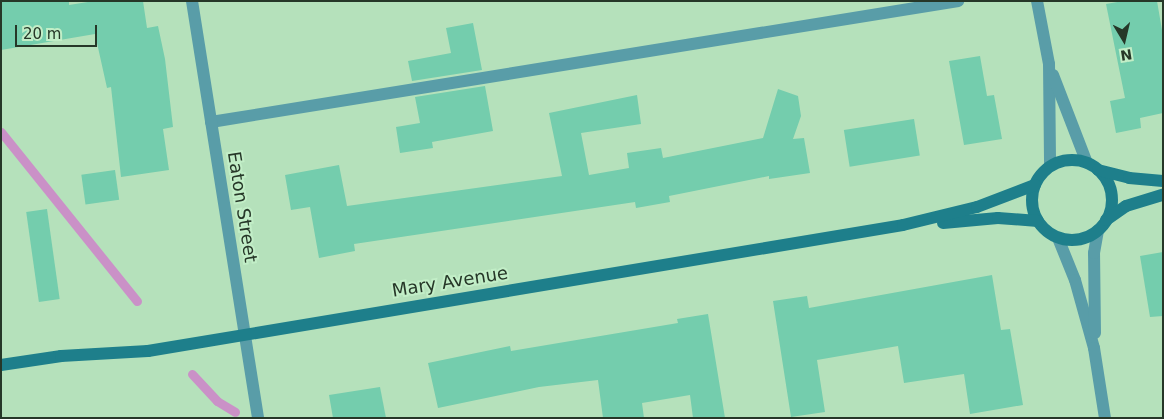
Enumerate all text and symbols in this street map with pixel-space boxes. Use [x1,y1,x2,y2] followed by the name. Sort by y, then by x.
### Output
[18,15,100,47] scale bar
[1099,15,1149,65] north arrow
[23,25,61,43] text: 20 m
[1119,46,1133,64] text: N
[223,150,261,264] street label: Eaton Street
[390,262,510,302] street label: Mary Avenue

